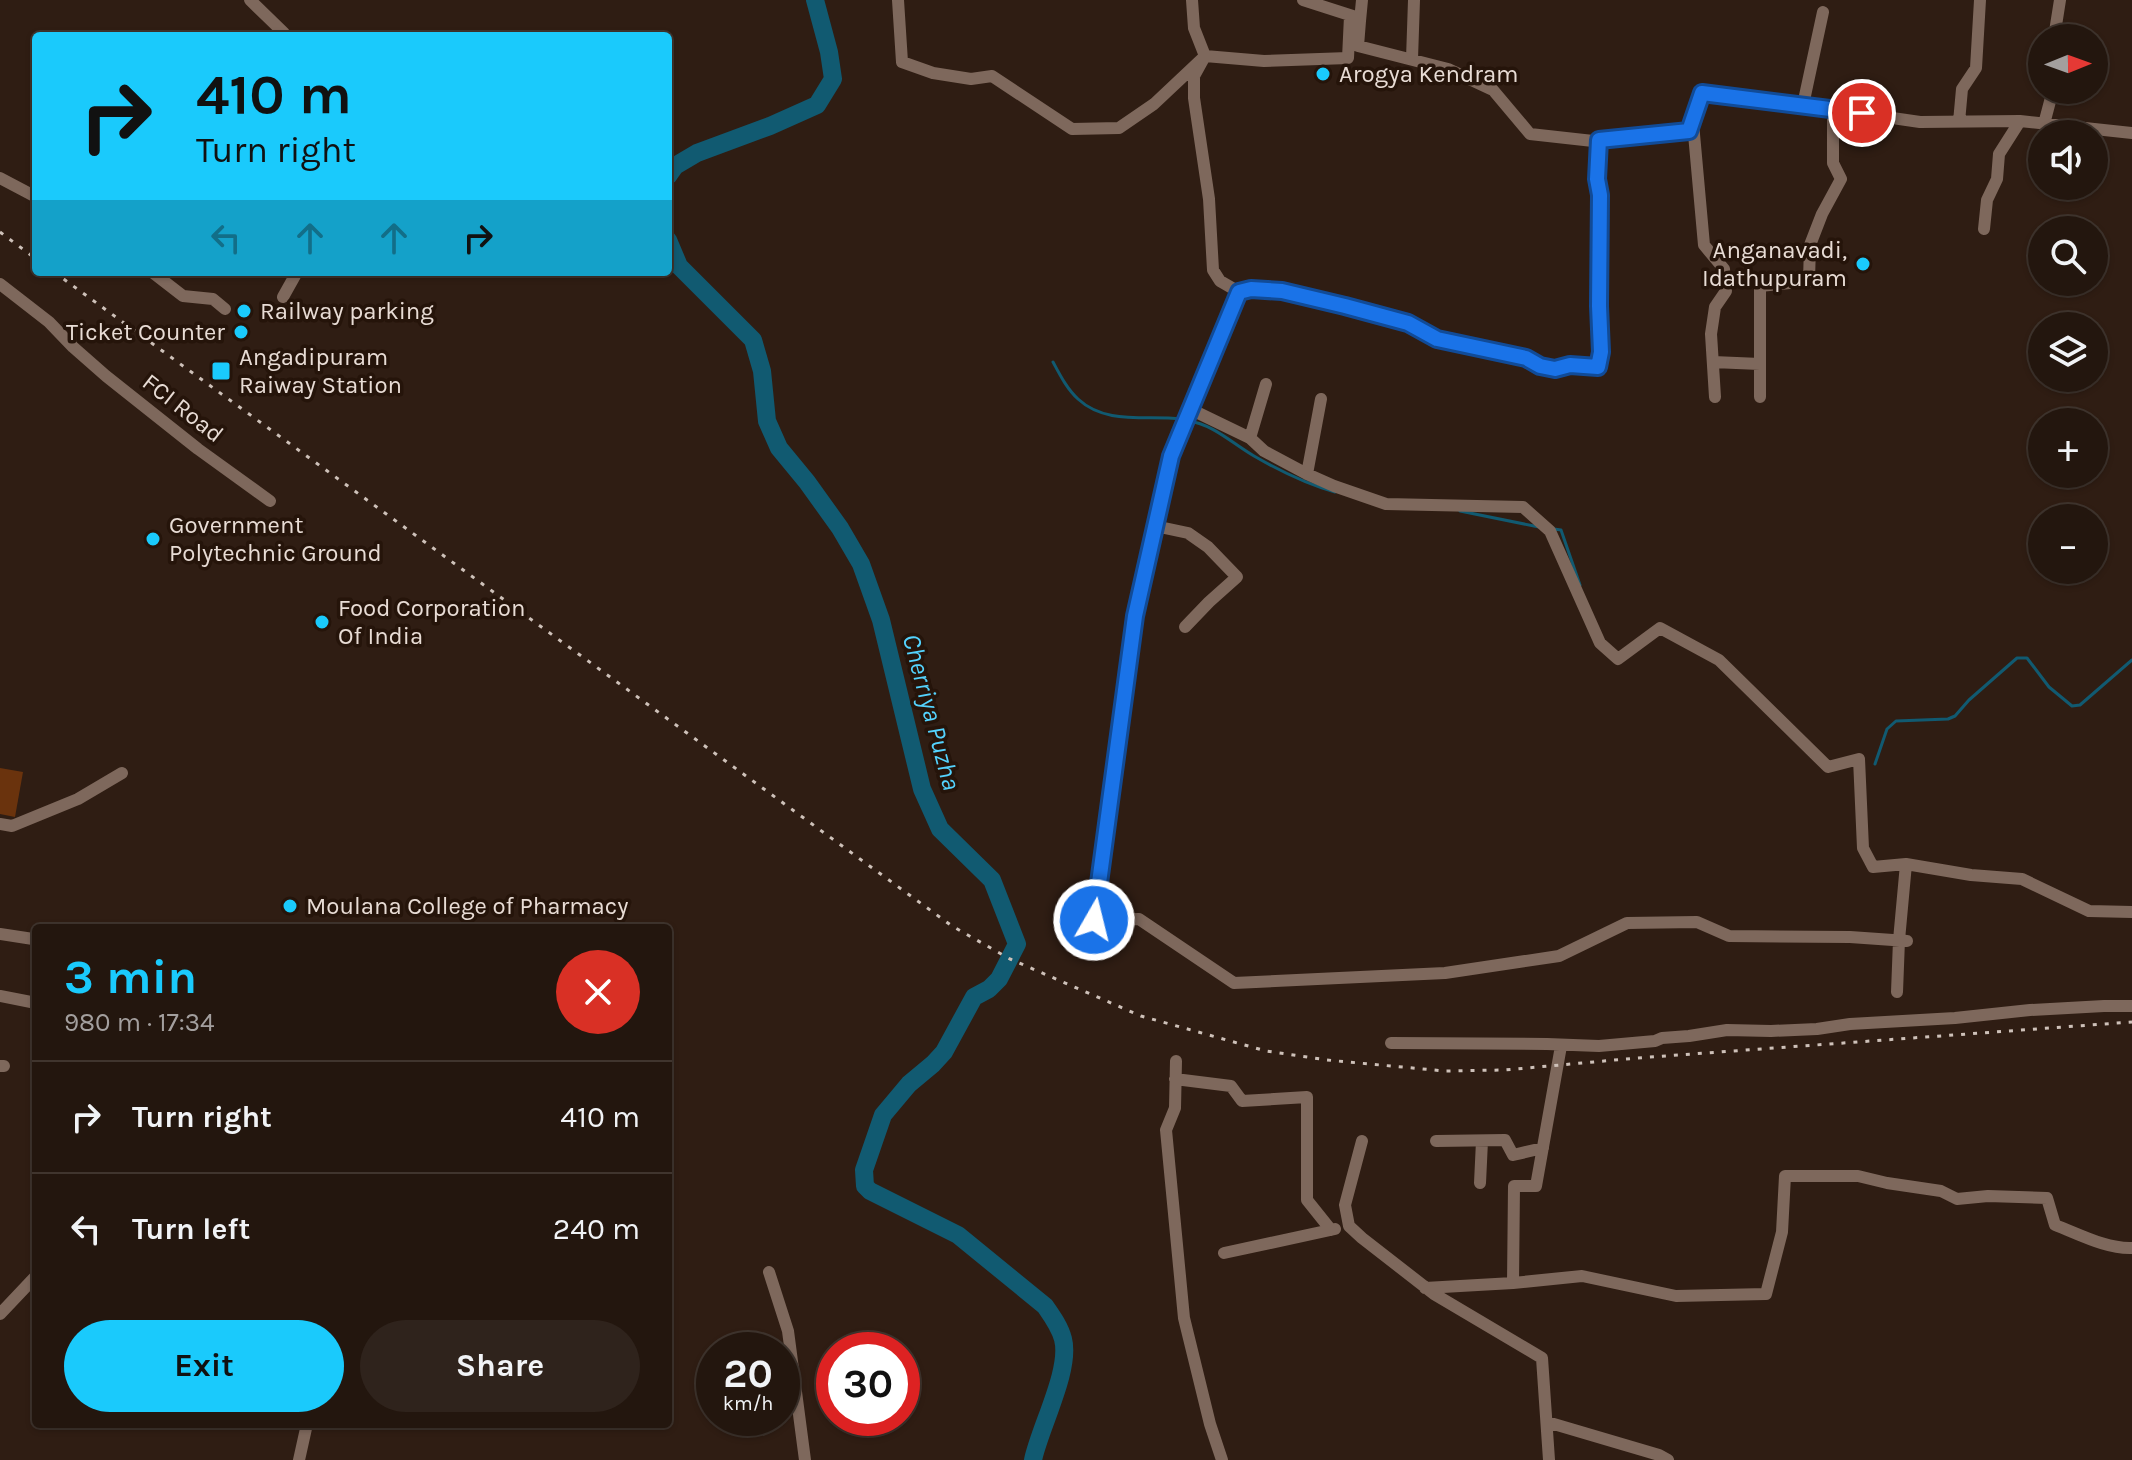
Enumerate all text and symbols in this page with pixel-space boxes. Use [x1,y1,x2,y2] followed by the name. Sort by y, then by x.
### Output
[2028,24,2108,104] north arrow
[2028,24,2108,584] map controls
[1339,60,1519,88] place label: Arogya Kendram
[196,62,352,127] text: 410 m
[64,64,168,168] icon: right
[1314,65,1332,83] marker: Arogya Kendram
[1828,79,1896,147] pin
[1840,91,1884,135] icon: arrive
[2028,120,2108,200] button: sound
[196,129,356,171] text: Turn right
[204,216,248,260] icon: left
[288,216,332,260] icon: ahead
[372,216,416,260] icon: ahead
[456,216,500,260] icon: right
[2028,216,2108,296] button: search
[1702,236,1847,292] place label: Anganavadi, Idathupuram
[1854,255,1872,273] marker: Anganavadi, Idathupuram
[260,297,434,325] place label: Railway parking
[235,302,253,320] marker: Railway parking
[2028,312,2108,392] button: layers
[66,318,225,346] place label: Ticket Counter
[232,323,250,341] marker: Ticket Counter
[239,343,402,399] place label: Angadipuram Raiway Station
[210,360,232,382] marker: Angadipuram Raiway Station
[137,368,229,448] street label: FCI Road
[2028,408,2108,488] button: +
[2028,504,2108,584] button: −
[169,511,382,567] place label: Government Polytechnic Ground
[144,530,162,548] marker: Government Polytechnic Ground
[338,594,525,650] place label: Food Corporation Of India
[313,613,331,631] marker: Food Corporation Of India
[896,630,967,794] water label: Cherriya Puzha
[1052,878,1136,962] position arrow
[306,892,628,920] place label: Moulana College of Pharmacy
[281,897,299,915] marker: Moulana College of Pharmacy
[64,949,197,1005] text: 3 min
[556,950,640,1034] button: close
[64,1007,215,1038] text: 980 m · 17:34
[64,1095,108,1139] icon: right
[132,1099,272,1135] text: Turn right
[560,1099,640,1135] text: 410 m
[64,1207,108,1251] icon: left
[132,1211,250,1247] text: Turn left
[553,1211,640,1247] text: 240 m
[64,1320,344,1412] button: Exit
[360,1320,640,1412] button: Share
[816,1332,920,1436] speed limit sign: 30
[723,1350,773,1397] text: 20
[723,1392,773,1415] text: km/h

